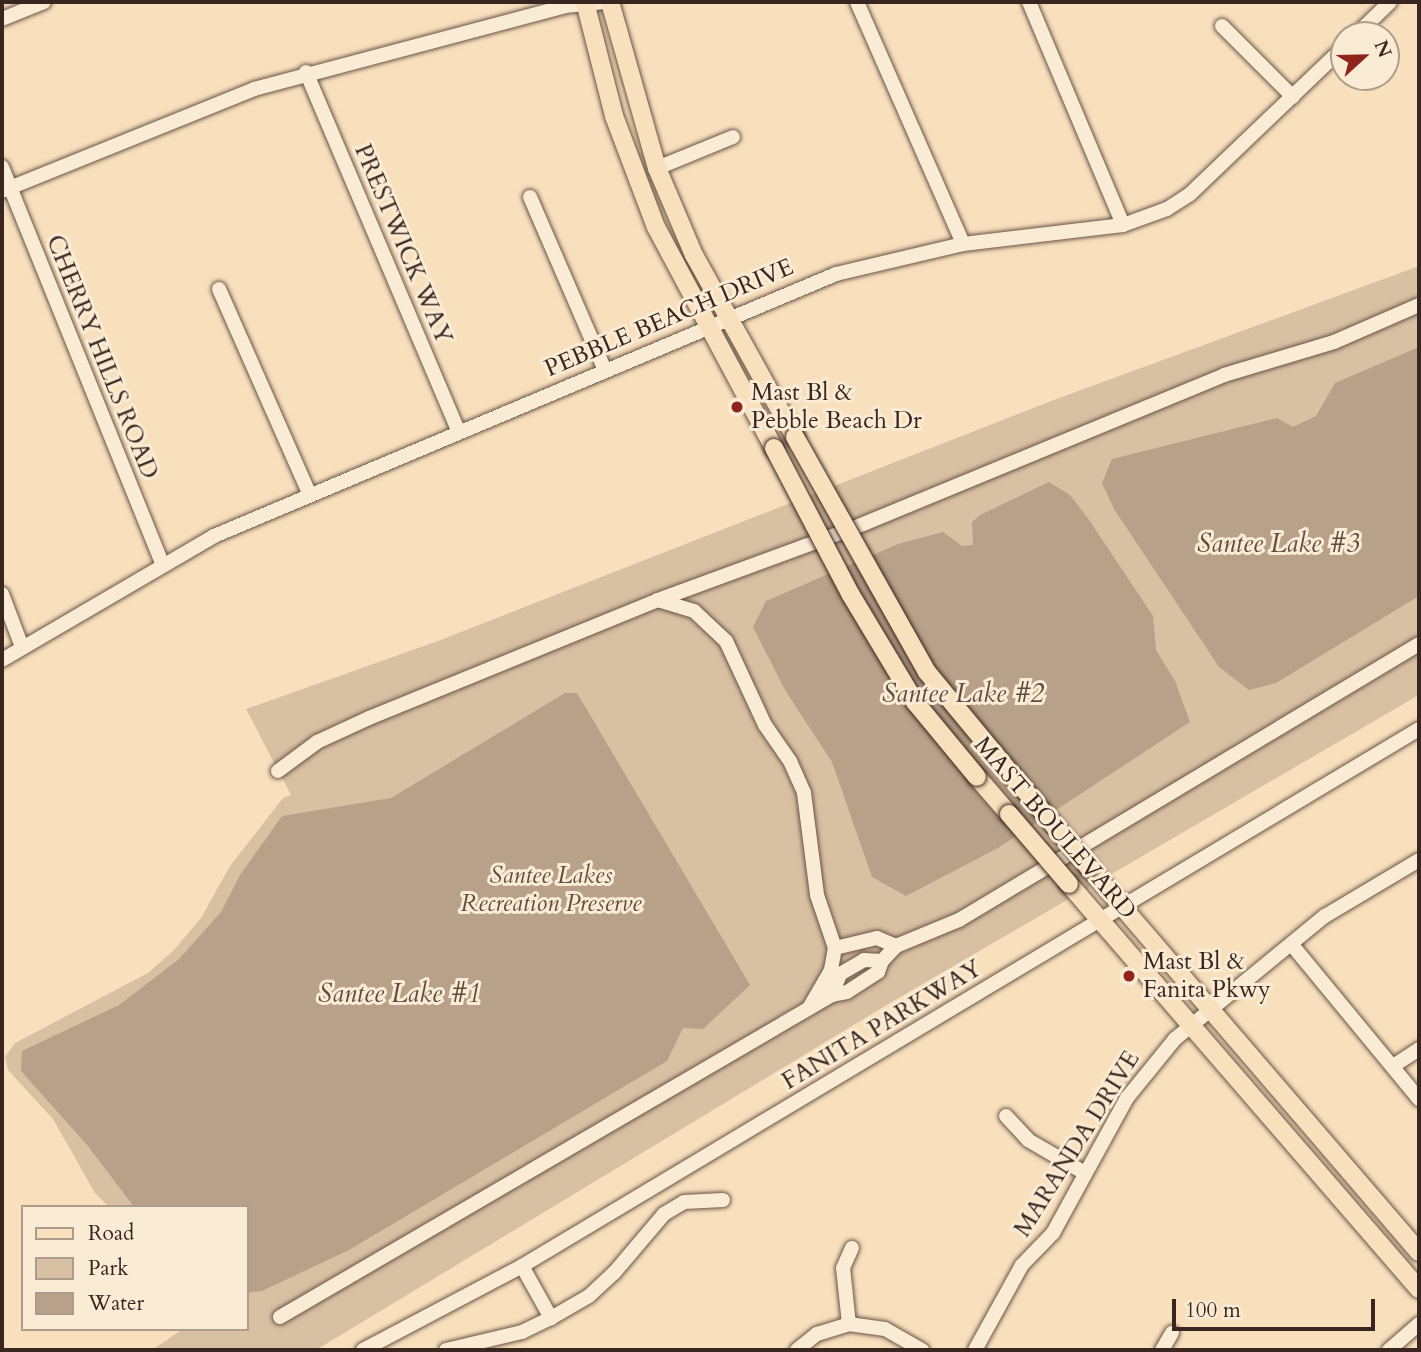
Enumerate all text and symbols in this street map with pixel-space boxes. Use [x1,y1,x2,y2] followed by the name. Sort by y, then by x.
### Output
[1330,21,1400,91] north arrow
[1367,36,1398,61] text: N
[348,140,458,348] street label: PRESTWICK WAY
[40,231,164,483] street label: CHERRY HILLS ROAD
[540,253,798,383] street label: PEBBLE BEACH DRIVE
[751,379,922,435] place label: Mast Bl & Pebble Beach Dr
[729,399,745,415] marker: Mast Bl & Pebble Beach Dr
[1197,528,1359,560] water label: Santee Lake #3
[882,678,1044,710] water label: Santee Lake #2
[968,731,1142,925] street label: MAST BOULEVARD
[461,862,641,918] park label: Santee Lakes Recreation Preserve
[1143,948,1271,1004] place label: Mast Bl & Fanita Pkwy
[777,954,987,1096] street label: FANITA PARKWAY
[1121,968,1137,984] marker: Mast Bl & Fanita Pkwy
[318,978,480,1010] water label: Santee Lake #1
[1008,1046,1146,1242] street label: MARANDA DRIVE
[21,1205,248,1331] legend
[88,1219,134,1248] text: Road
[88,1254,128,1283] text: Park
[1176,1286,1379,1330] scale bar
[88,1289,144,1318] text: Water
[1185,1296,1241,1325] text: 100 m

